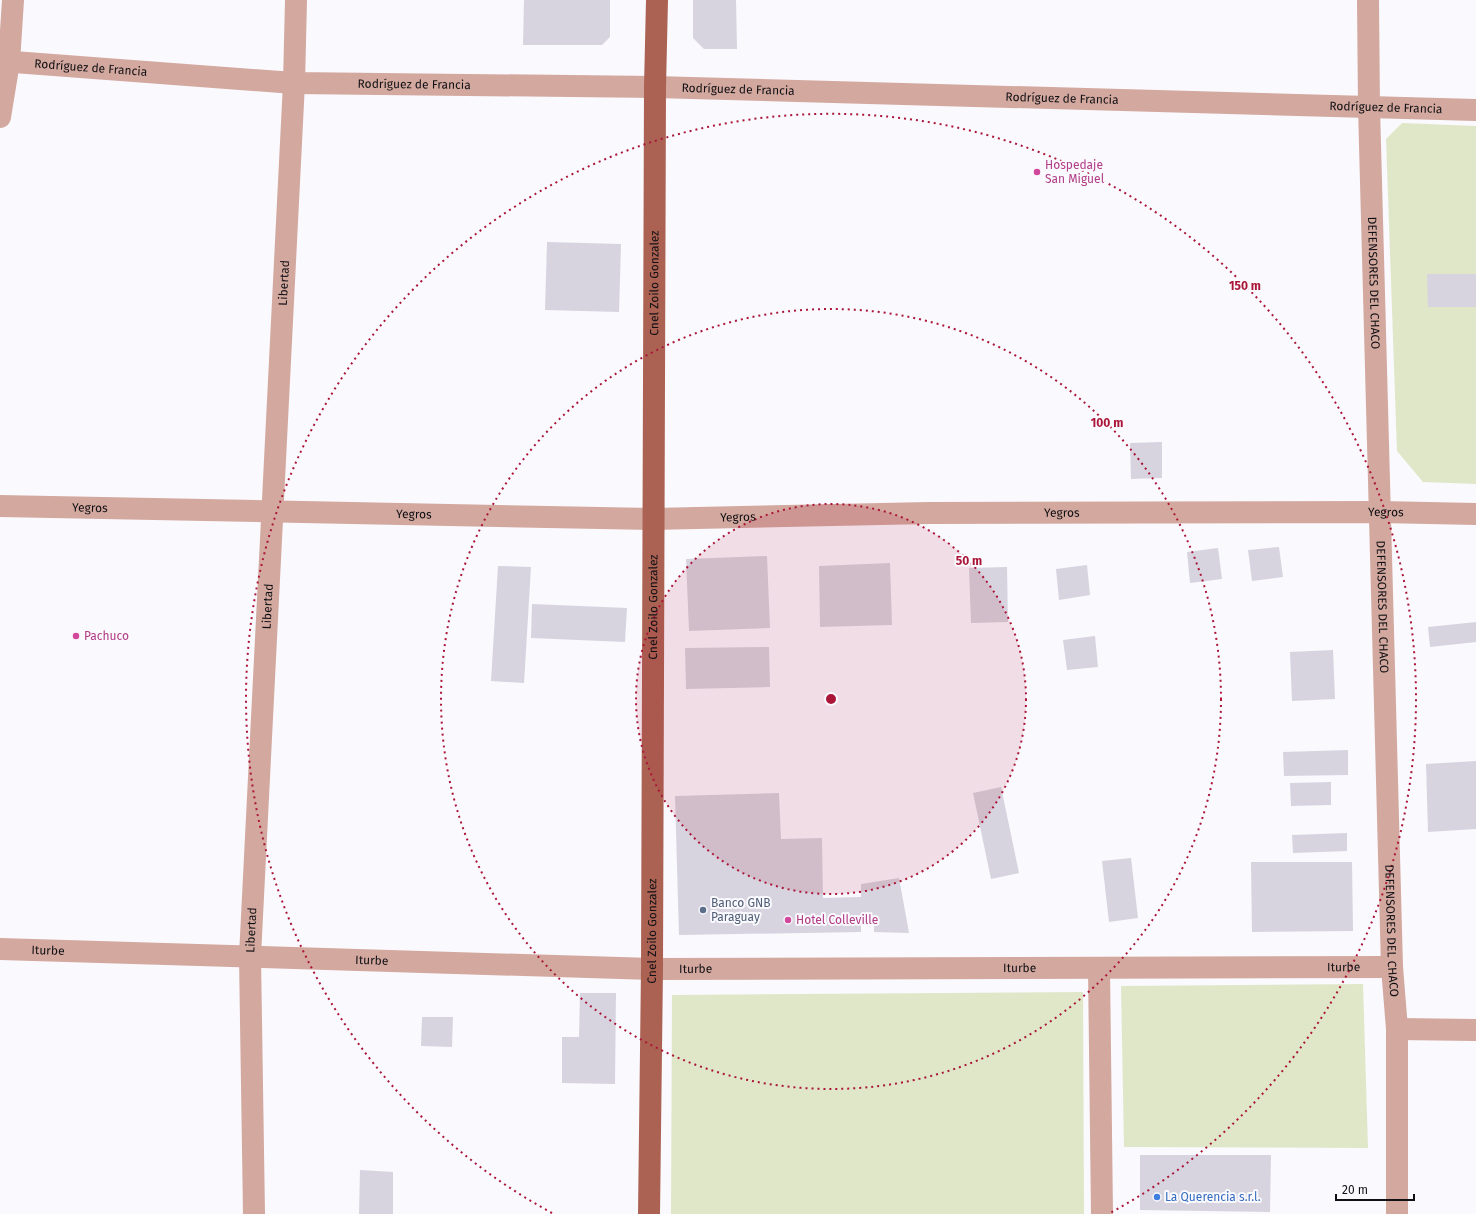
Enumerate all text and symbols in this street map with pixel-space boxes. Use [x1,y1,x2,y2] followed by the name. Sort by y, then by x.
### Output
[34,57,148,79] street label: Rodríguez de Francia
[357,77,471,92] street label: Rodríguez de Francia
[681,81,795,98] street label: Rodríguez de Francia
[1005,90,1119,107] street label: Rodríguez de Francia
[1329,99,1443,116] street label: Rodríguez de Francia
[1045,158,1105,186] place label: Hospedaje San Miguel
[1032,167,1042,177] marker: Hospedaje San Miguel
[1365,216,1382,349] street label: DEFENSORES DEL CHACO
[647,230,662,336] street label: Cnel Zoilo Gonzalez
[276,260,292,306] street label: Libertad
[1229,279,1261,293] text: 150 m
[1091,416,1123,430] text: 100 m
[72,500,108,515] street label: Yegros
[1368,505,1404,519] street label: Yegros
[1044,506,1080,520] street label: Yegros
[396,507,432,522] street label: Yegros
[720,510,756,525] street label: Yegros
[1374,540,1391,673] street label: DEFENSORES DEL CHACO
[646,554,660,660] street label: Cnel Zoilo Gonzalez
[956,554,982,568] text: 50 m
[259,583,276,630] street label: Libertad
[84,629,129,643] place label: Pachuco
[71,631,81,641] marker: Pachuco
[824,692,838,706] centre of rings
[1382,864,1401,997] street label: DEFENSORES DEL CHACO
[645,878,659,984] street label: Cnel Zoilo Gonzalez
[711,896,771,924] place label: Banco GNB Paraguay
[698,905,708,915] marker: Banco GNB Paraguay
[243,907,259,953] street label: Libertad
[796,913,878,927] place label: Hotel Colleville
[783,915,793,925] marker: Hotel Colleville
[31,943,65,958] street label: Iturbe
[355,953,389,968] street label: Iturbe
[1327,960,1360,974] street label: Iturbe
[1003,961,1036,975] street label: Iturbe
[679,962,712,976] street label: Iturbe
[1336,1176,1414,1202] scale bar
[1342,1183,1368,1197] text: 20 m
[1165,1190,1261,1204] place label: La Querencia s.r.l.
[1152,1192,1162,1202] marker: La Querencia s.r.l.

